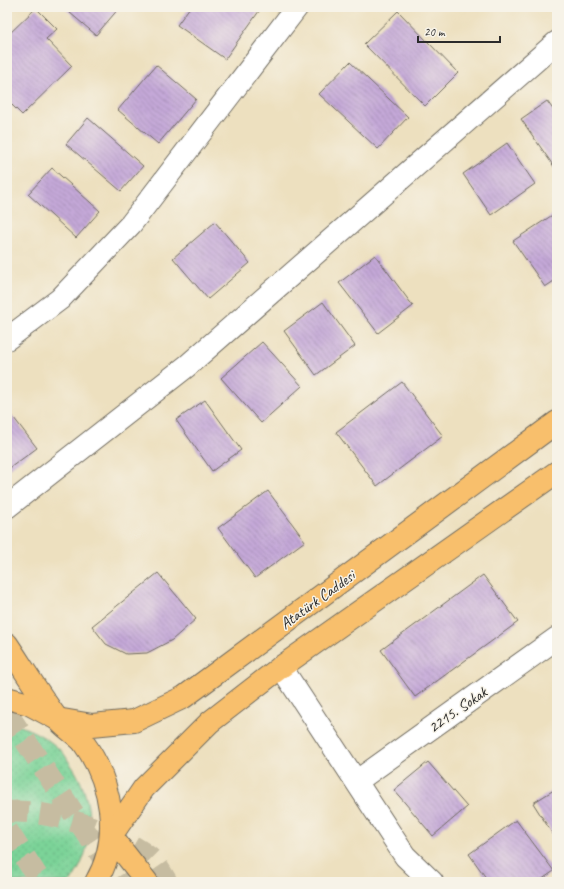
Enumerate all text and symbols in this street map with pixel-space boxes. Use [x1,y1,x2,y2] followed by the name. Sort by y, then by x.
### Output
[418,18,500,44] scale bar
[424,24,446,40] text: 20 m
[276,565,361,634] street label: Atatürk Caddesi
[424,682,492,737] street label: 2215. Sokak

